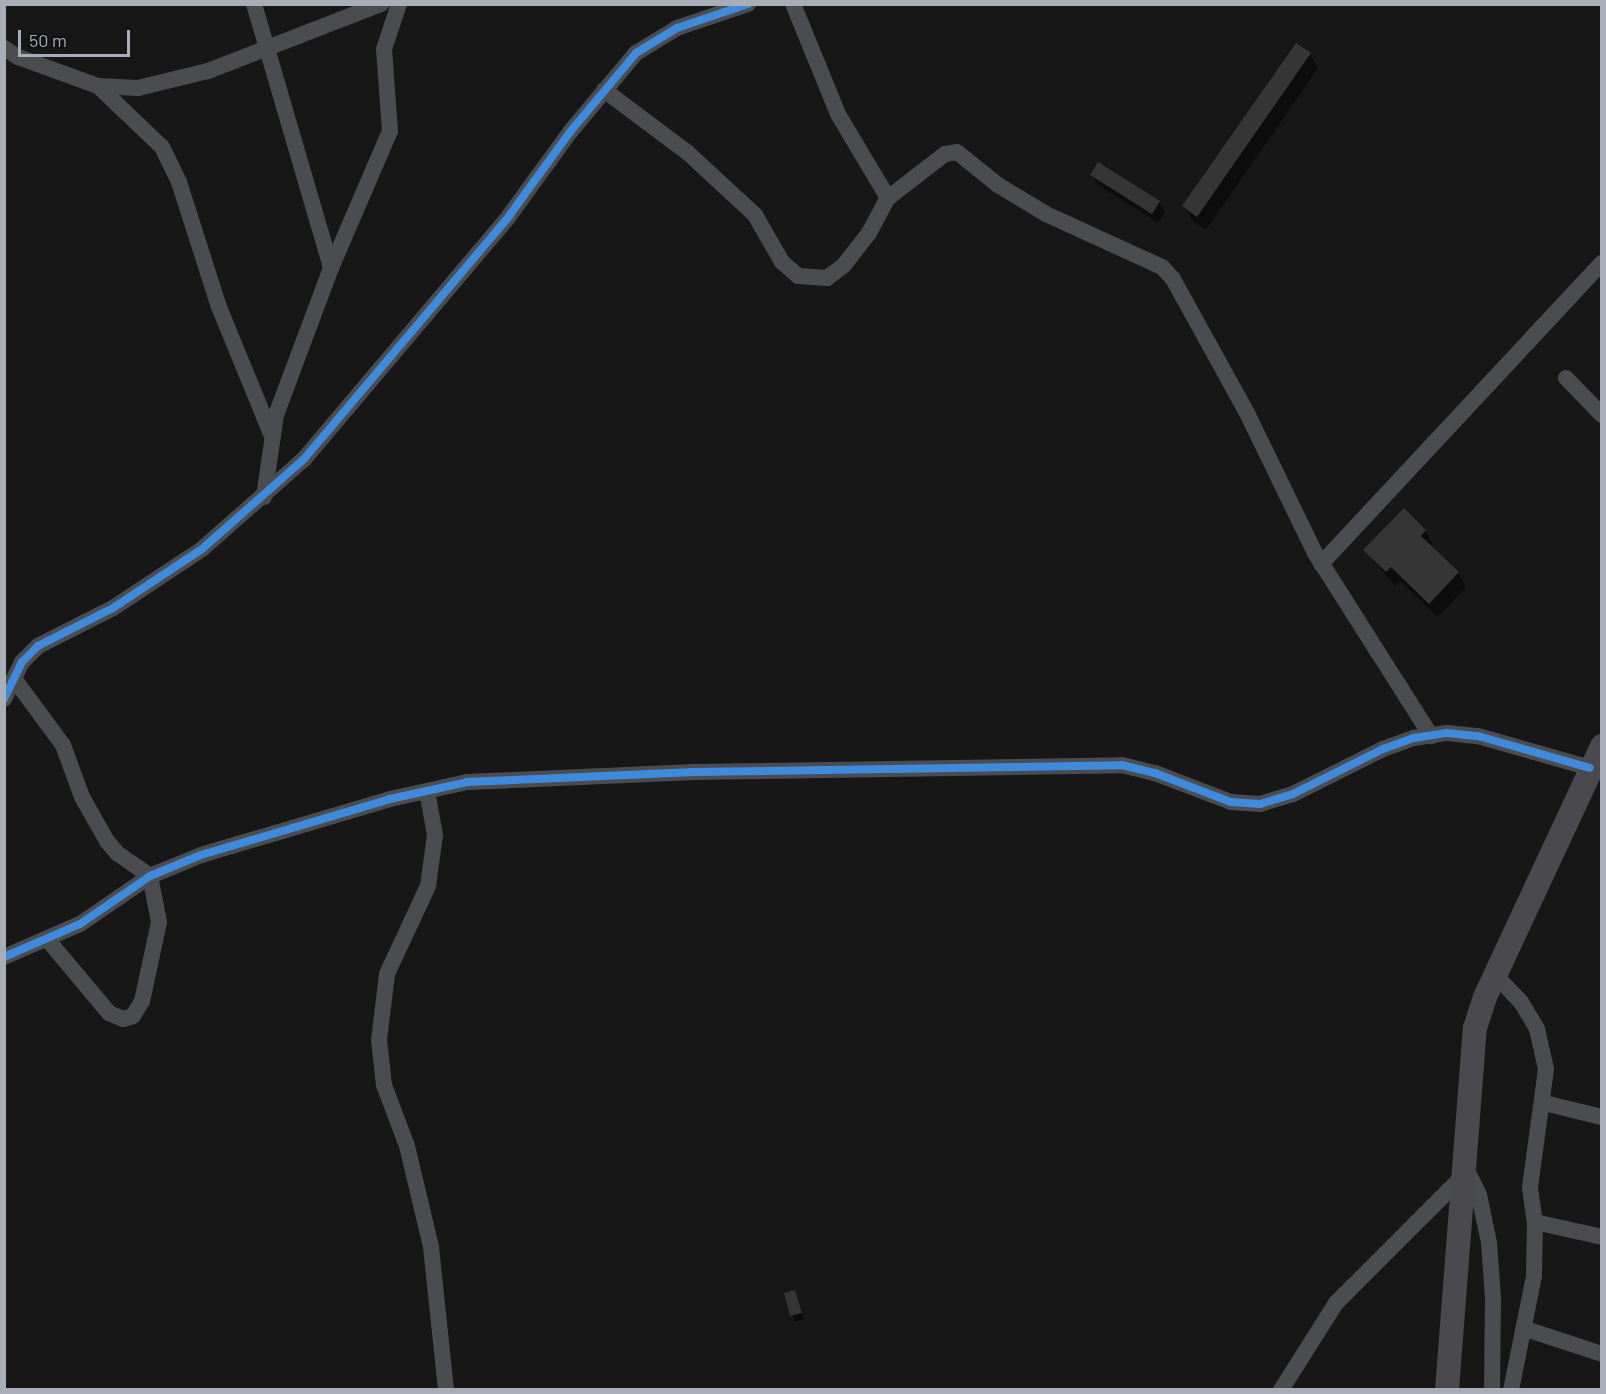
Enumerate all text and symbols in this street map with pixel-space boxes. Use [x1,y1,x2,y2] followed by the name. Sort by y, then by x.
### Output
[21,18,134,56] scale bar
[29,29,67,51] text: 50 m

